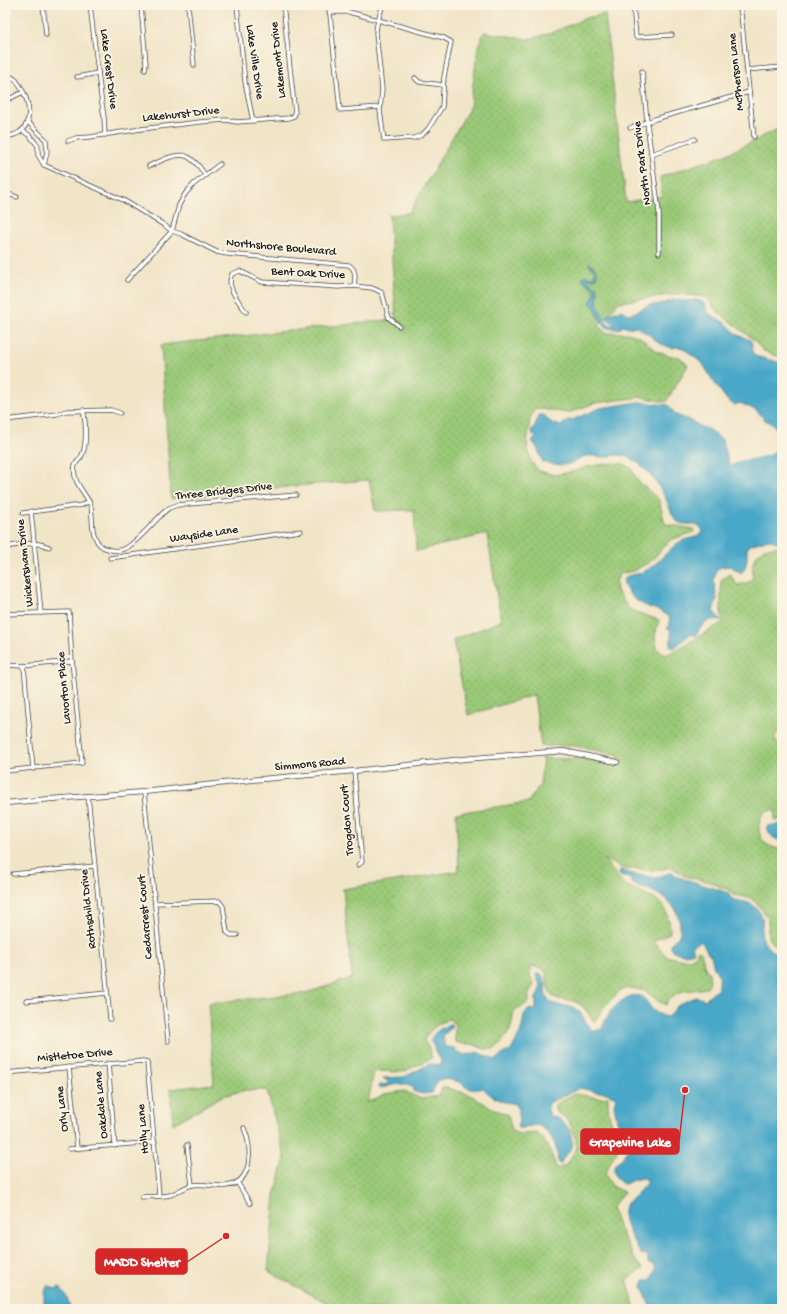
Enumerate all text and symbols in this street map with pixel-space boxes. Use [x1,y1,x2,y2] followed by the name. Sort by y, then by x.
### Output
[268,20,290,99] street label: Lakemont Drive
[242,24,266,101] street label: Lake Ville Drive
[96,28,120,111] street label: Lake Crest Drive
[726,32,748,112] street label: McPherson Lane
[142,104,221,126] street label: Lakehurst Drive
[631,119,655,206] street label: North Park Drive
[226,236,337,260] street label: Northshore Boulevard
[270,265,346,283] street label: Bent Oak Drive
[174,480,274,504] street label: Three Bridges Drive
[14,518,38,607] street label: Wickersham Drive
[169,523,240,547] street label: Wayside Lane
[55,650,75,725] street label: Lavorton Place
[274,755,347,775] street label: Simmons Road
[338,783,358,857] street label: Trogdon Court
[78,868,100,950] street label: Rothschild Drive
[135,873,157,960] street label: Cedarcrest Court
[37,1046,114,1066] street label: Mistletoe Drive
[92,1070,112,1139] street label: Oakdale Lane
[54,1085,72,1133] street label: Orly Lane
[135,1103,153,1155] street label: Holly Lane
[581,1129,679,1154] callout: Grapevine Lake
[589,1136,672,1152] text: Grapevine Lake
[96,1249,187,1274] callout: MADD Shelter
[104,1256,181,1271] text: MADD Shelter

